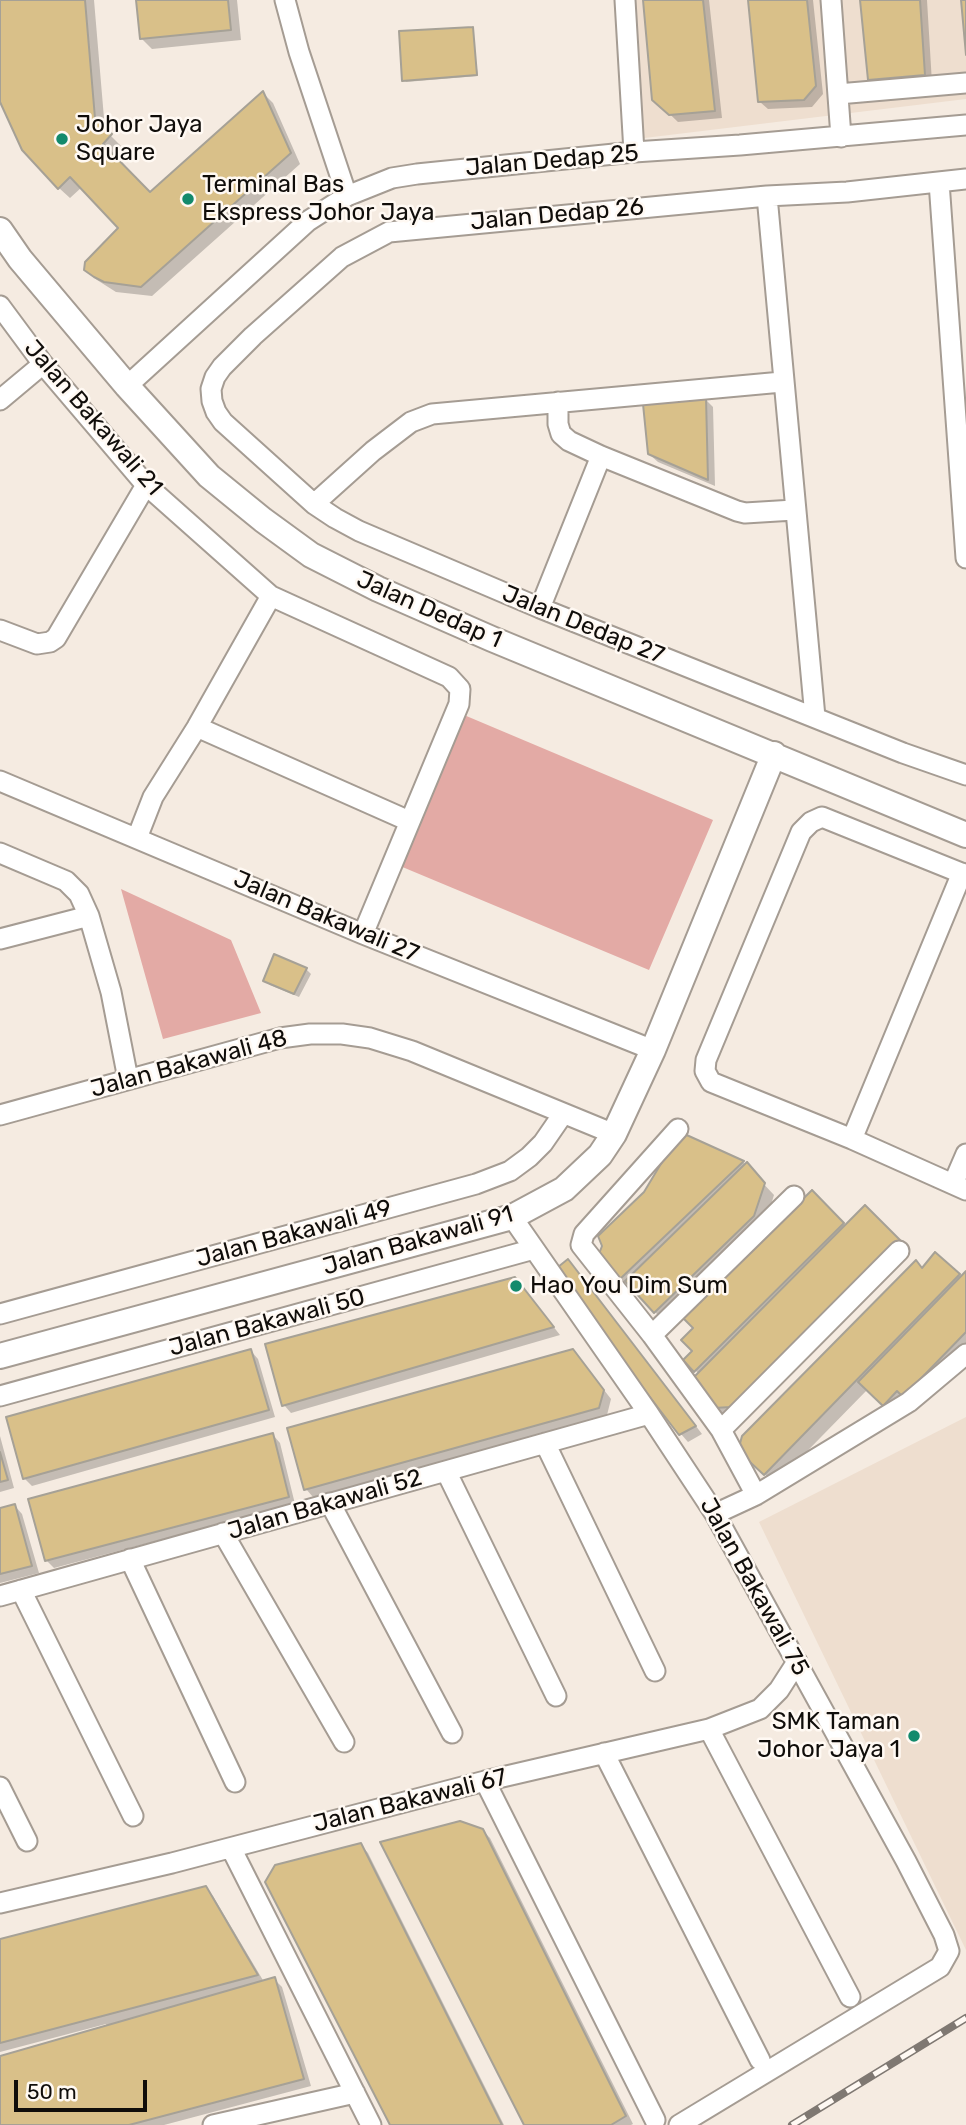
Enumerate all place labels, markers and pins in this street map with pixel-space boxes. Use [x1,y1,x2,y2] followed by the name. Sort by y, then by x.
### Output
[76,111,203,167] place label: Johor Jaya Square
[54,131,70,147] marker: Johor Jaya Square
[202,171,434,227] place label: Terminal Bas Ekspress Johor Jaya
[180,191,196,207] marker: Terminal Bas Ekspress Johor Jaya
[530,1272,728,1300] place label: Hao You Dim Sum
[508,1278,524,1294] marker: Hao You Dim Sum
[757,1708,900,1764] place label: SMK Taman Johor Jaya 1
[906,1728,922,1744] marker: SMK Taman Johor Jaya 1

